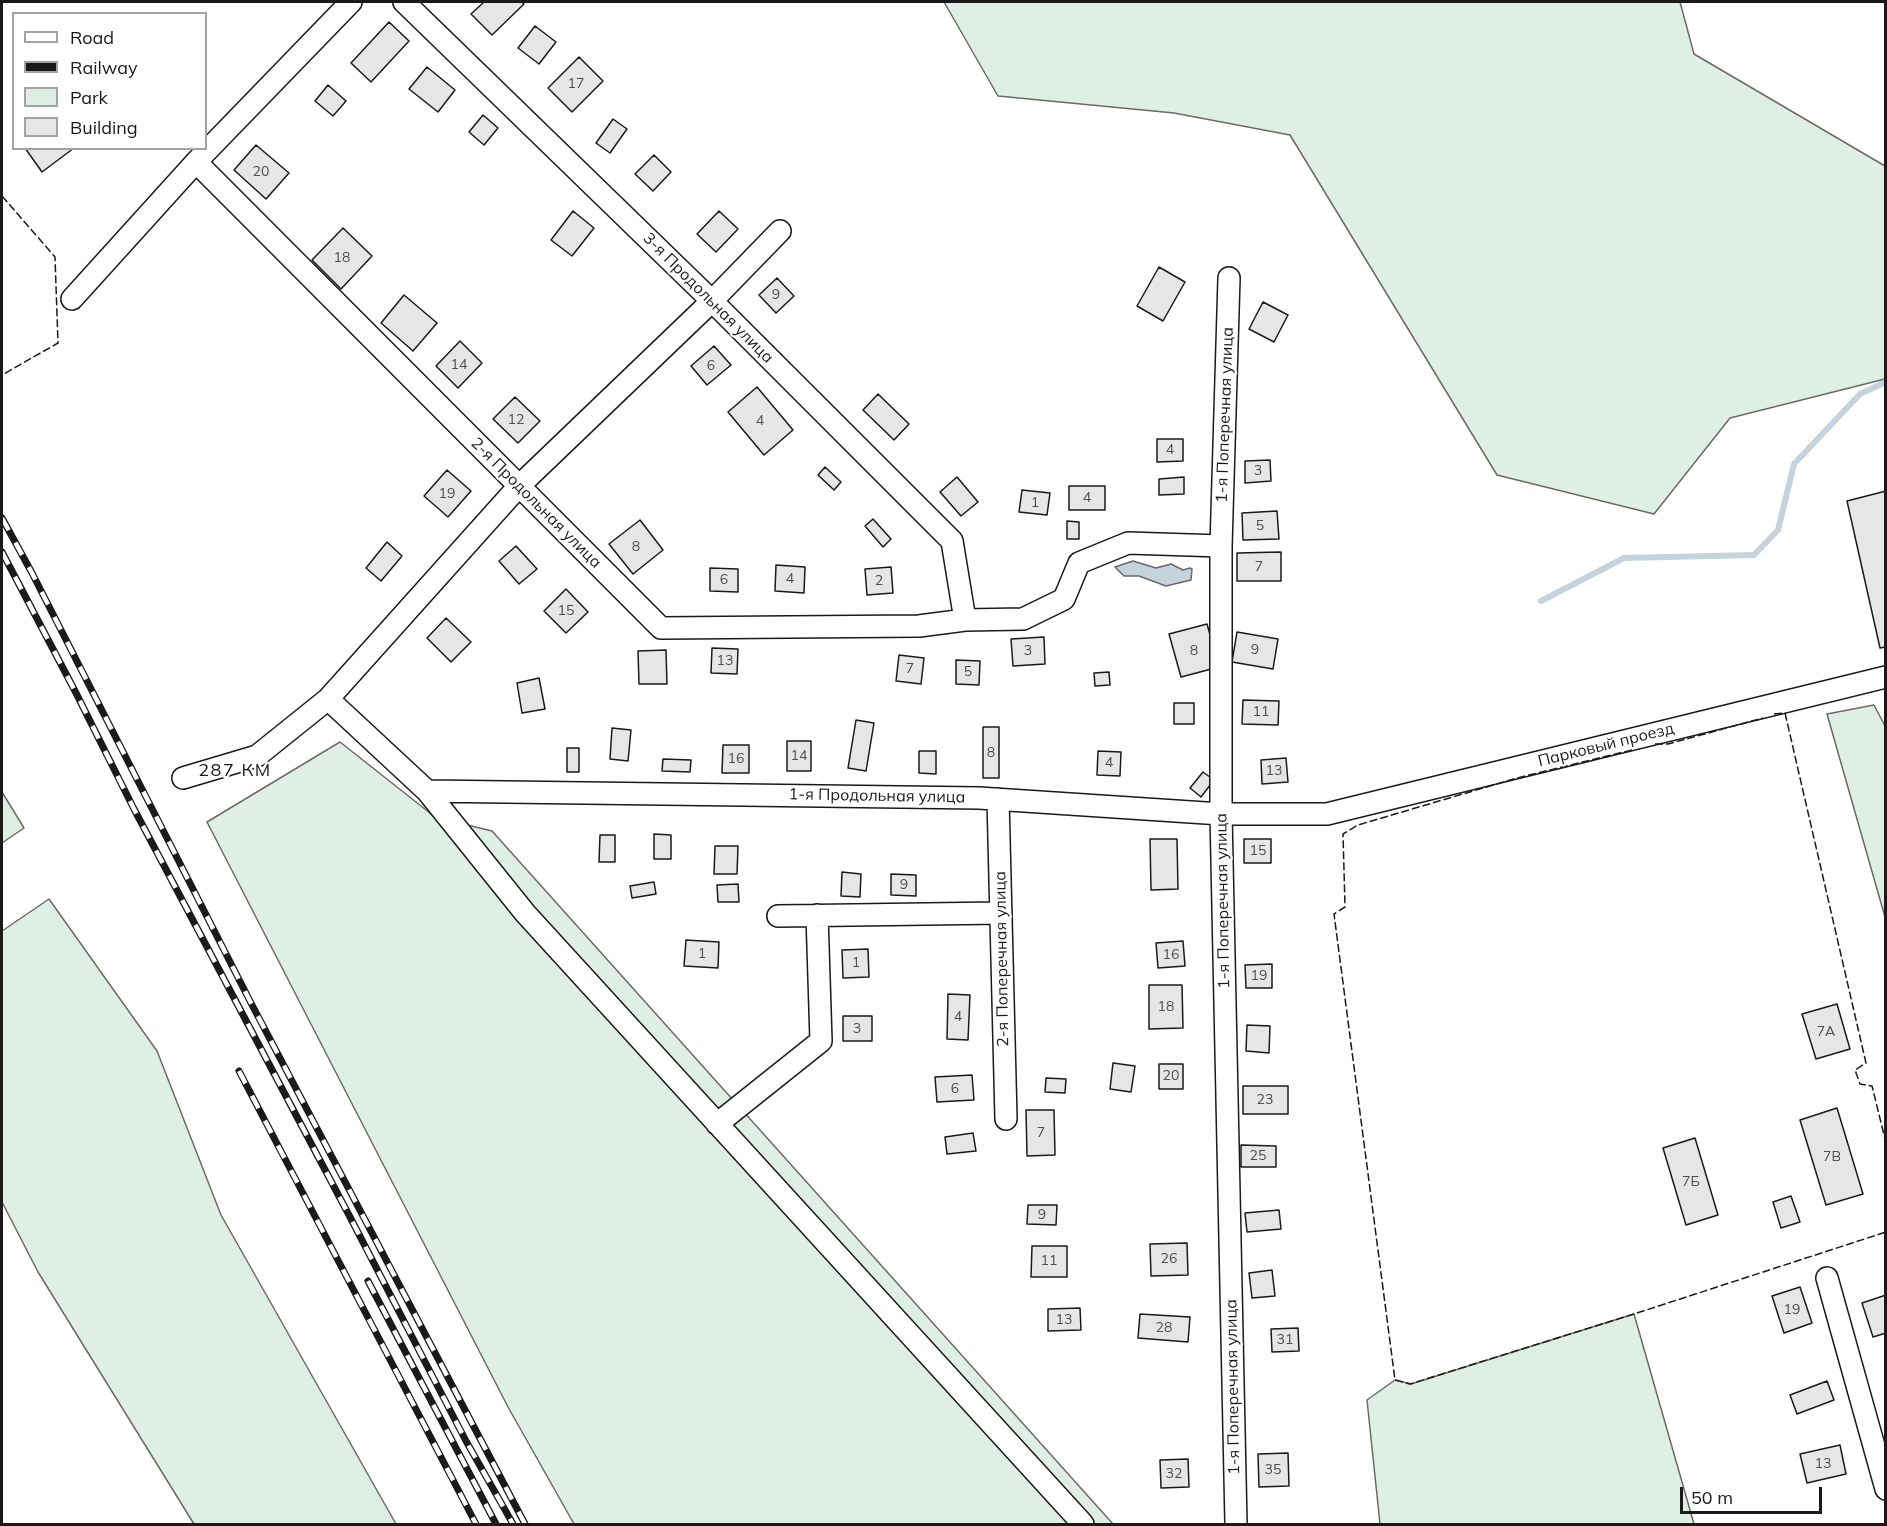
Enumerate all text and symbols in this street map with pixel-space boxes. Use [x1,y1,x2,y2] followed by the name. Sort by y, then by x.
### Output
[12,12,207,150] legend
[70,26,114,49] text: Road
[70,56,138,79] text: Railway
[568,76,584,92] house number: 17
[70,86,108,109] text: Park
[70,116,138,139] text: Building
[253,164,269,180] house number: 20
[639,229,777,367] street label: 3-я Продольная улица
[334,250,350,266] house number: 18
[772,287,780,303] house number: 9
[1212,327,1238,503] street label: 1-я Поперечная улица
[451,357,467,373] house number: 14
[707,358,715,374] house number: 6
[508,412,524,428] house number: 12
[756,413,764,429] house number: 4
[467,434,605,572] street label: 2-я Продольная улица
[1166,442,1174,458] house number: 4
[1254,463,1262,479] house number: 3
[439,486,455,502] house number: 19
[1083,490,1091,506] house number: 4
[1031,495,1039,511] house number: 1
[1256,518,1264,534] house number: 5
[632,539,640,555] house number: 8
[1255,559,1263,575] house number: 7
[786,571,794,587] house number: 4
[720,572,728,588] house number: 6
[875,573,883,589] house number: 2
[558,603,574,619] house number: 15
[1251,642,1259,658] house number: 9
[1024,643,1032,659] house number: 3
[1190,643,1198,659] house number: 8
[717,653,733,669] house number: 13
[906,661,914,677] house number: 7
[964,664,972,680] house number: 5
[1253,704,1269,720] house number: 11
[1536,719,1676,771] street label: Парковый проезд
[987,745,995,761] house number: 8
[791,748,807,764] house number: 14
[728,751,744,767] house number: 16
[1105,755,1113,771] house number: 4
[198,760,272,782] district label: 287 КМ
[1266,763,1282,779] house number: 13
[789,785,965,807] street label: 1-я Продольная улица
[1212,813,1234,989] street label: 1-я Поперечная улица
[1250,843,1266,859] house number: 15
[991,871,1013,1047] street label: 2-я Поперечная улица
[900,877,908,893] house number: 9
[698,946,706,962] house number: 1
[1163,947,1179,963] house number: 16
[852,955,860,971] house number: 1
[1251,968,1267,984] house number: 19
[1158,999,1174,1015] house number: 18
[954,1009,962,1025] house number: 4
[853,1021,861,1037] house number: 3
[1817,1024,1835,1040] house number: 7А
[1163,1068,1179,1084] house number: 20
[951,1081,959,1097] house number: 6
[1257,1092,1273,1108] house number: 23
[1037,1125,1045,1141] house number: 7
[1250,1148,1266,1164] house number: 25
[1823,1149,1841,1165] house number: 7В
[1682,1174,1700,1190] house number: 7Б
[1038,1207,1046,1223] house number: 9
[1161,1251,1177,1267] house number: 26
[1041,1253,1057,1269] house number: 11
[1222,1299,1244,1475] street label: 1-я Поперечная улица
[1784,1302,1800,1318] house number: 19
[1056,1312,1072,1328] house number: 13
[1156,1320,1172,1336] house number: 28
[1277,1332,1293,1348] house number: 31
[1815,1456,1831,1472] house number: 13
[1265,1462,1281,1478] house number: 35
[1166,1466,1182,1482] house number: 32
[1683,1475,1826,1513] scale bar
[1691,1486,1733,1509] text: 50 m

